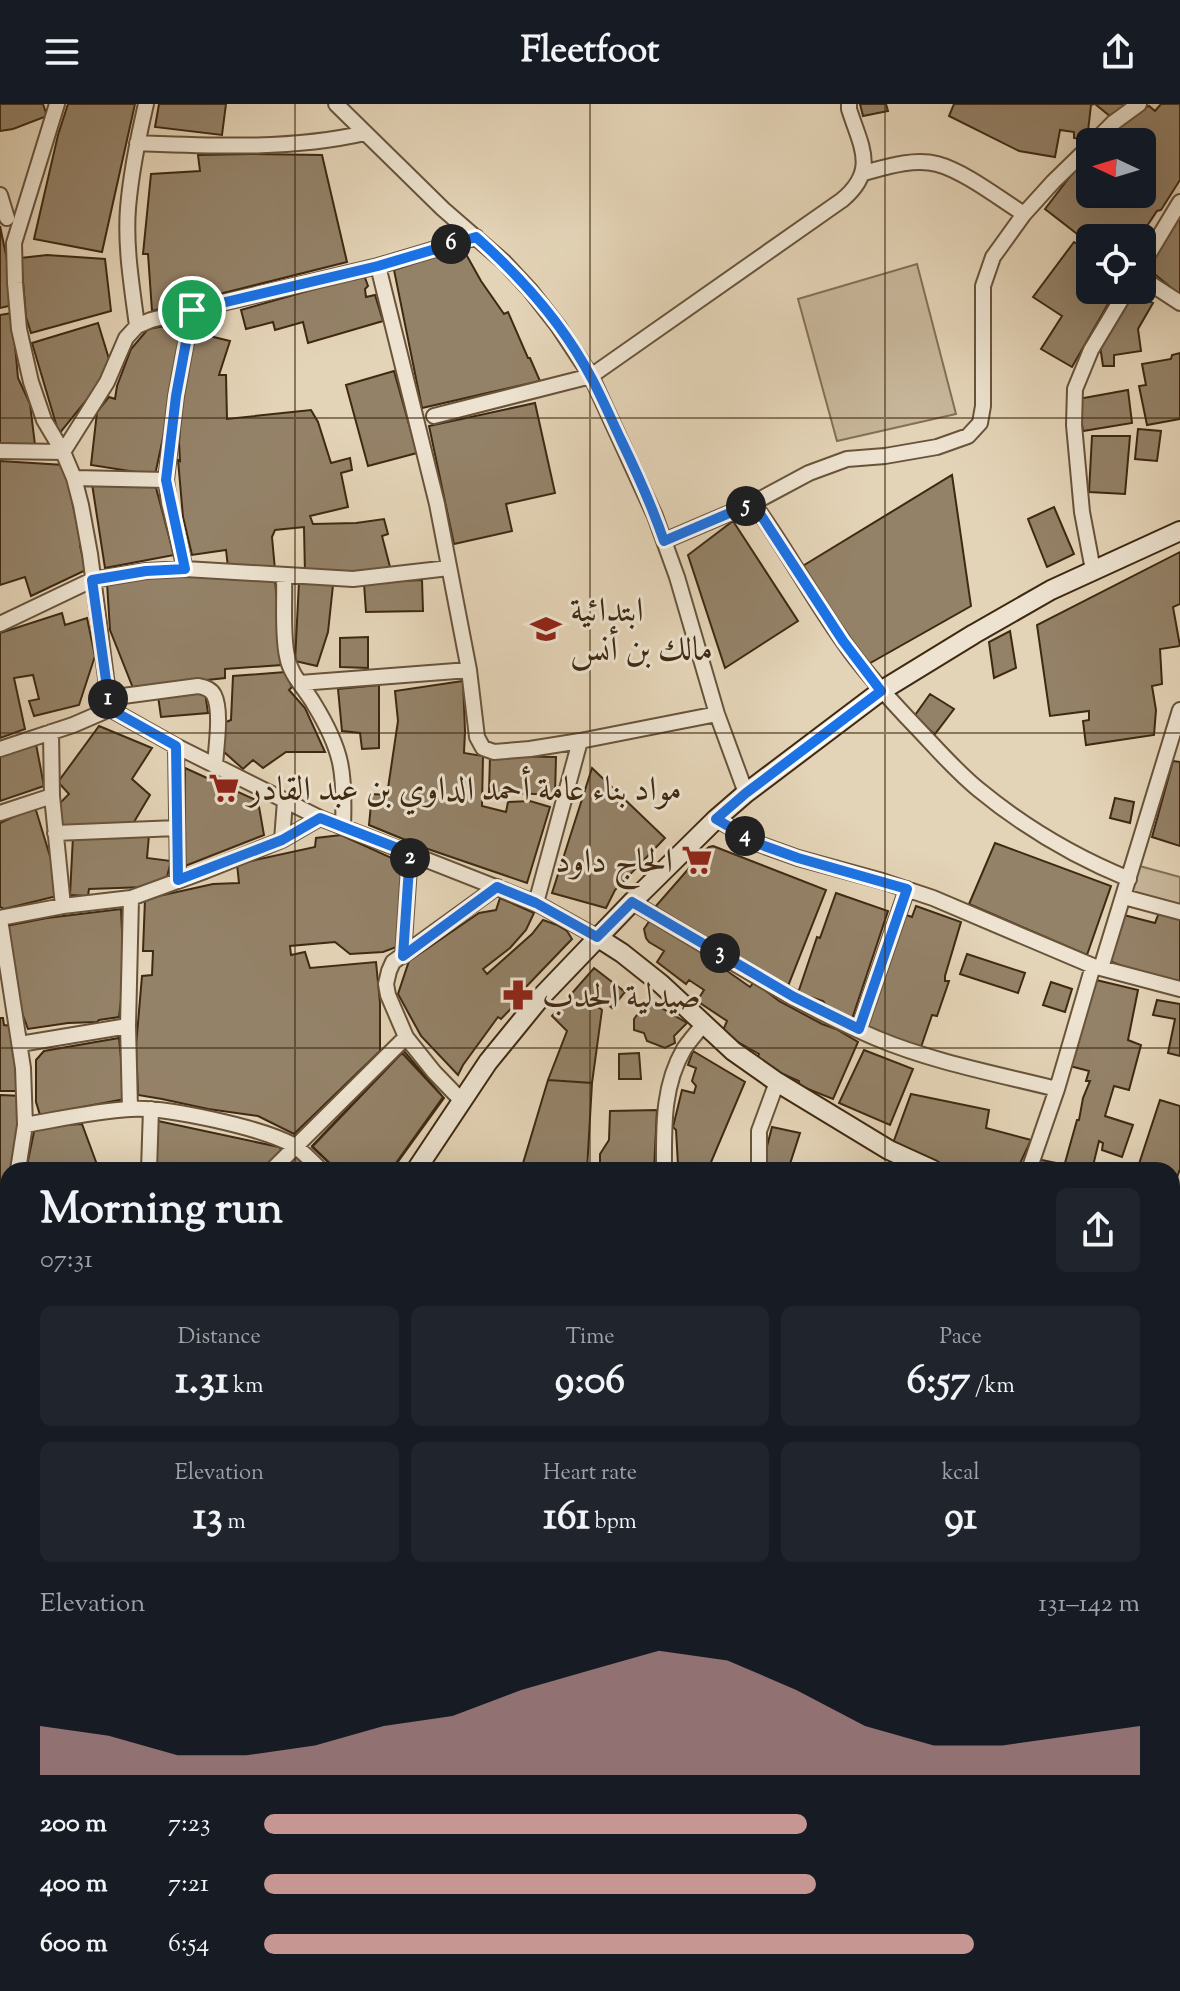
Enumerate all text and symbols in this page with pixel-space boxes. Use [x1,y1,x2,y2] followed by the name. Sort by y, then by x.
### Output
[521,26,659,78] text: Fleetfoot
[40,30,84,74] icon: menu
[1096,30,1140,74] icon: share
[1076,128,1156,208] north arrow
[1076,128,1156,304] map controls
[431,224,471,264] pin: 6
[1076,224,1156,304] button: locate
[446,228,456,260] text: 6
[158,276,226,344] pin
[170,288,214,332] icon: arrive
[726,486,766,526] pin: 5
[742,490,750,522] text: 5
[570,588,713,676] place label: ابتدائية مالك بن أنس
[529,612,563,646] school or university icon: ابتدائية مالك بن أنس
[88,679,128,719] pin: 1
[104,683,112,715] text: 1
[245,765,682,816] place label: مواد بناء عامة أحمد الداوي بن عبد القادر
[207,771,241,805] supermarket icon: مواد بناء عامة أحمد الداوي بن عبد القادر
[725,816,765,856] pin: 4
[739,820,751,852] text: 4
[390,838,430,878] pin: 2
[555,839,673,890] place label: الحاج داود
[405,842,415,874] text: 2
[680,843,714,877] supermarket icon: الحاج داود
[700,933,740,973] pin: 3
[716,937,724,969] text: 3
[542,974,701,1023] place label: صيدلية الحدب
[501,978,535,1012] pharmacy icon: صيدلية الحدب
[40,1180,283,1243] text: Morning run
[1056,1188,1140,1272] button: share
[40,1242,93,1279] text: 07:31
[178,1322,261,1354] text: Distance
[566,1322,614,1354] text: Time
[940,1322,982,1354] text: Pace
[175,1354,229,1411] text: 1.31
[555,1354,625,1411] text: 9:06
[907,1354,970,1411] text: 6:57
[229,1371,263,1403] text: km
[970,1371,1015,1403] text: /km
[175,1458,264,1490] text: Elevation
[543,1458,637,1490] text: Heart rate
[942,1458,980,1490] text: kcal
[193,1490,223,1547] text: 13
[543,1490,590,1547] text: 161
[944,1490,977,1547] text: 91
[223,1507,246,1539] text: m
[590,1507,637,1539] text: bpm
[40,1586,145,1623] text: Elevation
[1038,1586,1140,1623] text: 131–142 m
[40,1806,107,1843] text: 200 m
[168,1806,210,1843] text: 7:23
[40,1866,107,1903] text: 400 m
[168,1866,209,1903] text: 7:21
[40,1926,107,1963] text: 600 m
[168,1926,209,1963] text: 6:54

